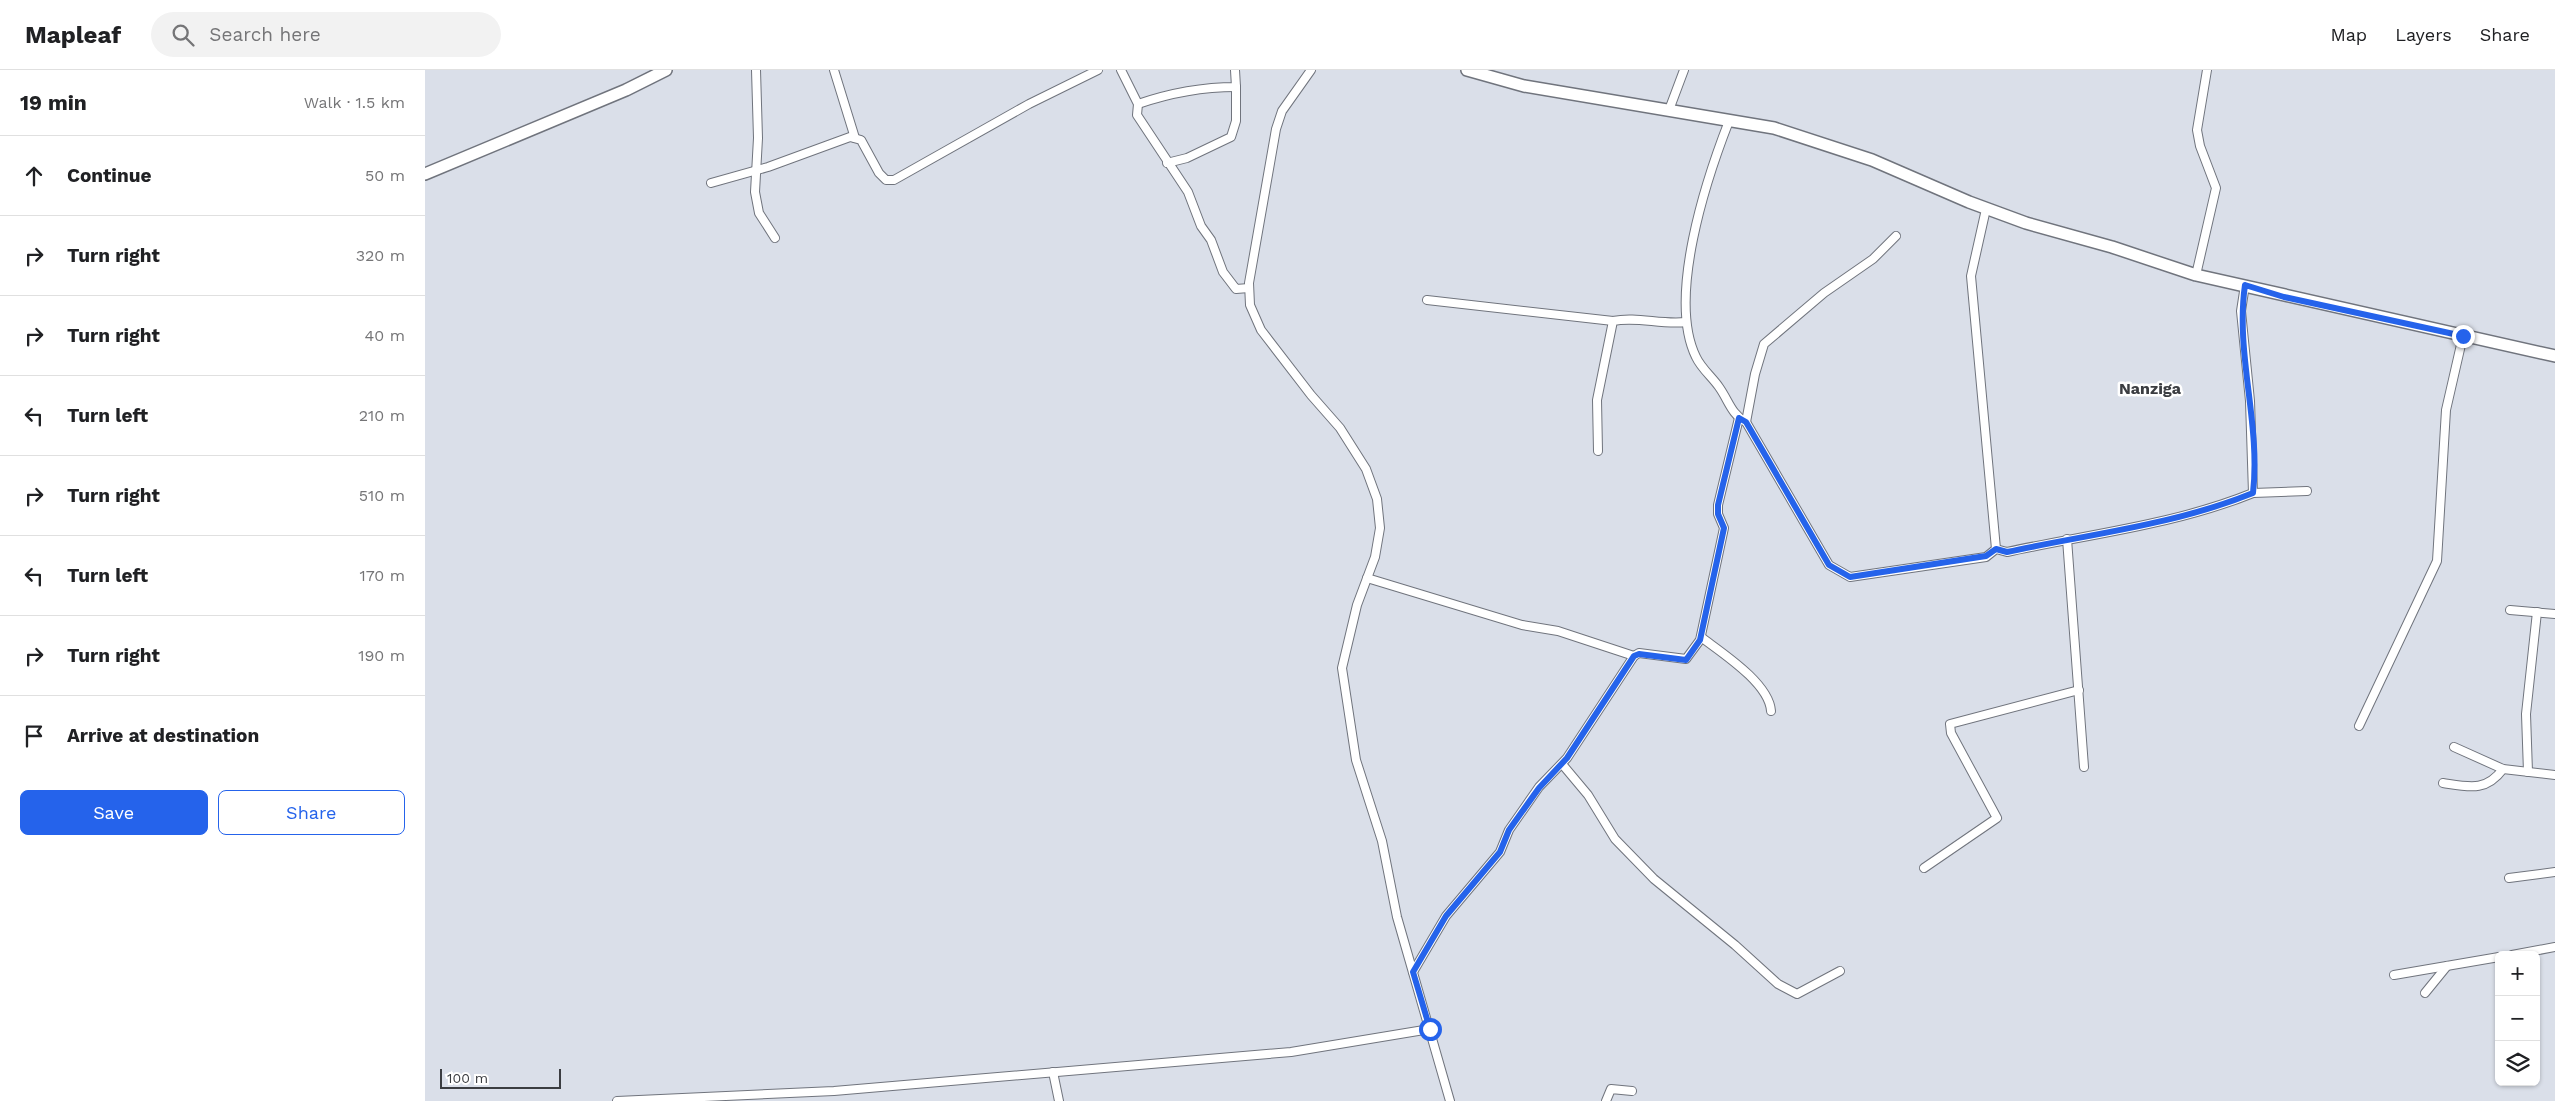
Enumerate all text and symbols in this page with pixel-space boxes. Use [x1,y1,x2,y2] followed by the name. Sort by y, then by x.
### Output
[151,12,501,57] search box
[25,21,121,49] text: Mapleaf
[169,21,197,49] icon: search
[209,23,321,46] text: Search here
[2330,24,2367,45] text: Map
[2395,24,2452,45] text: Layers
[2480,24,2530,45] text: Share
[20,90,87,115] text: 19 min
[304,93,405,112] text: Walk · 1.5 km
[20,162,48,190] icon: ahead
[67,164,151,187] text: Continue
[365,166,405,185] text: 50 m
[20,242,48,270] icon: right
[67,244,160,267] text: Turn right
[356,246,405,265] text: 320 m
[20,322,48,350] icon: right
[67,324,160,347] text: Turn right
[2452,325,2475,348] route end
[365,326,405,345] text: 40 m
[2119,379,2182,398] district label: Nanziga
[20,402,48,430] icon: left
[67,404,148,427] text: Turn left
[359,406,405,425] text: 210 m
[20,482,48,510] icon: right
[67,484,160,507] text: Turn right
[359,486,405,505] text: 510 m
[20,562,48,590] icon: left
[67,564,148,587] text: Turn left
[359,566,405,585] text: 170 m
[20,642,48,670] icon: right
[67,644,160,667] text: Turn right
[358,646,405,665] text: 190 m
[20,722,48,750] icon: arrive
[67,724,259,747] text: Arrive at destination
[20,790,208,835] button: Save
[218,790,405,835] button: Share
[2495,951,2540,1086] map controls
[2495,951,2540,996] button: +
[2495,996,2540,1041] button: −
[1419,1018,1442,1041] route start
[2495,1041,2540,1086] button: layers
[440,1066,561,1089] scale bar
[447,1070,488,1086] text: 100 m

